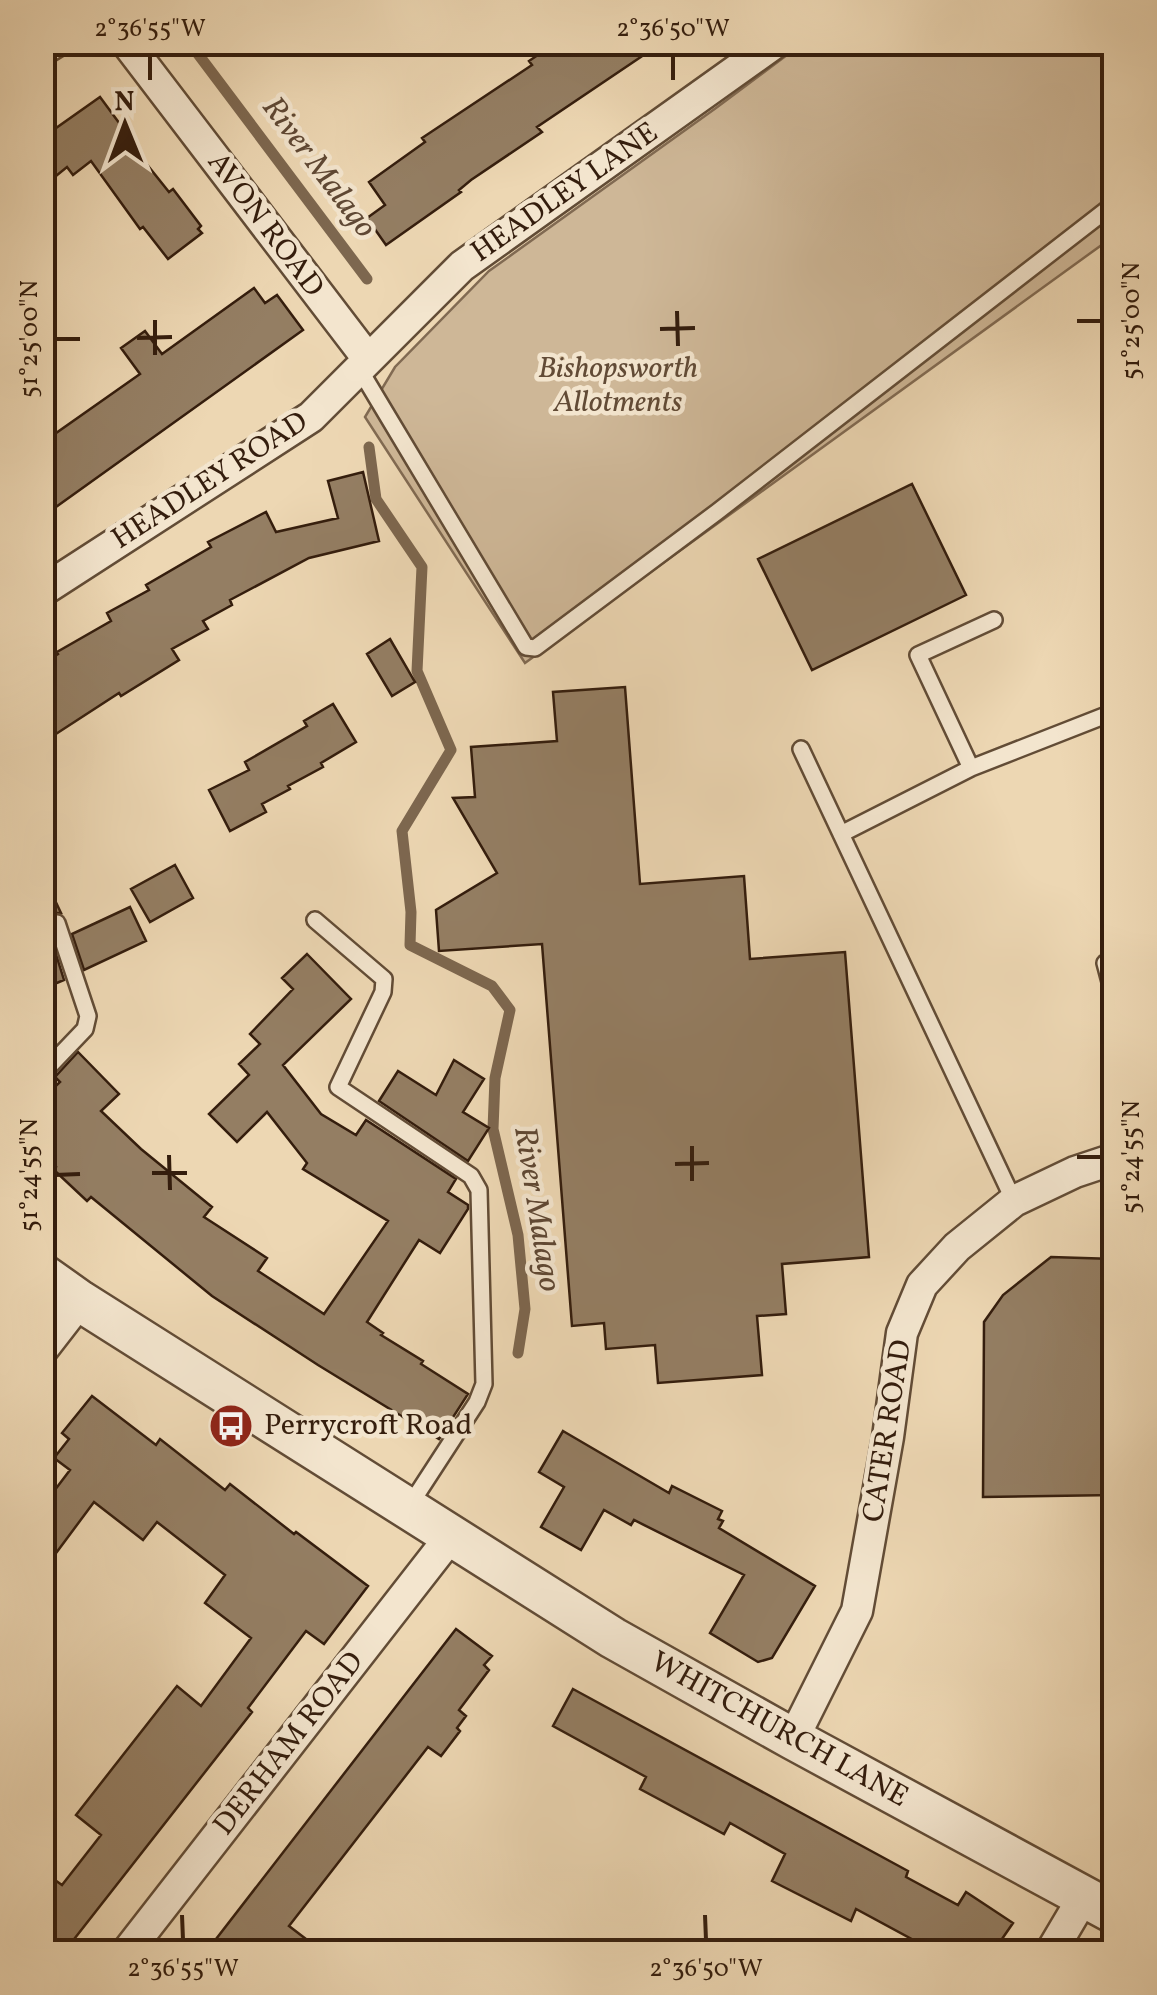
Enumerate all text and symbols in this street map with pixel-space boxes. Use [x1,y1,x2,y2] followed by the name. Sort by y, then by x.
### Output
[94,12,206,47] text: 2°36'55"W
[616,12,730,47] text: 2°36'50"W
[75,75,175,175] north arrow
[114,83,135,122] text: N
[250,88,386,248] water label: River Malago
[463,113,667,273] street label: HEADLEY LANE
[197,144,333,306] street label: AVON ROAD
[1115,262,1150,380] text: 51°25'00"N
[13,280,48,398] text: 51°25'00"N
[538,348,698,424] park label: Bishopsworth Allotments
[104,402,316,560] street label: HEADLEY ROAD
[1115,1100,1150,1214] text: 51°24'55"N
[13,1118,48,1232] text: 51°24'55"N
[501,1123,571,1295] water label: River Malago
[853,1337,923,1525] street label: CATER ROAD
[208,1403,254,1449] bus stop icon: Perrycroft Road
[264,1405,472,1447] place label: Perrycroft Road
[642,1642,916,1818] street label: WHITCHURCH LANE
[204,1643,374,1845] street label: DERHAM ROAD
[127,1952,239,1987] text: 2°36'55"W
[649,1952,763,1987] text: 2°36'50"W

